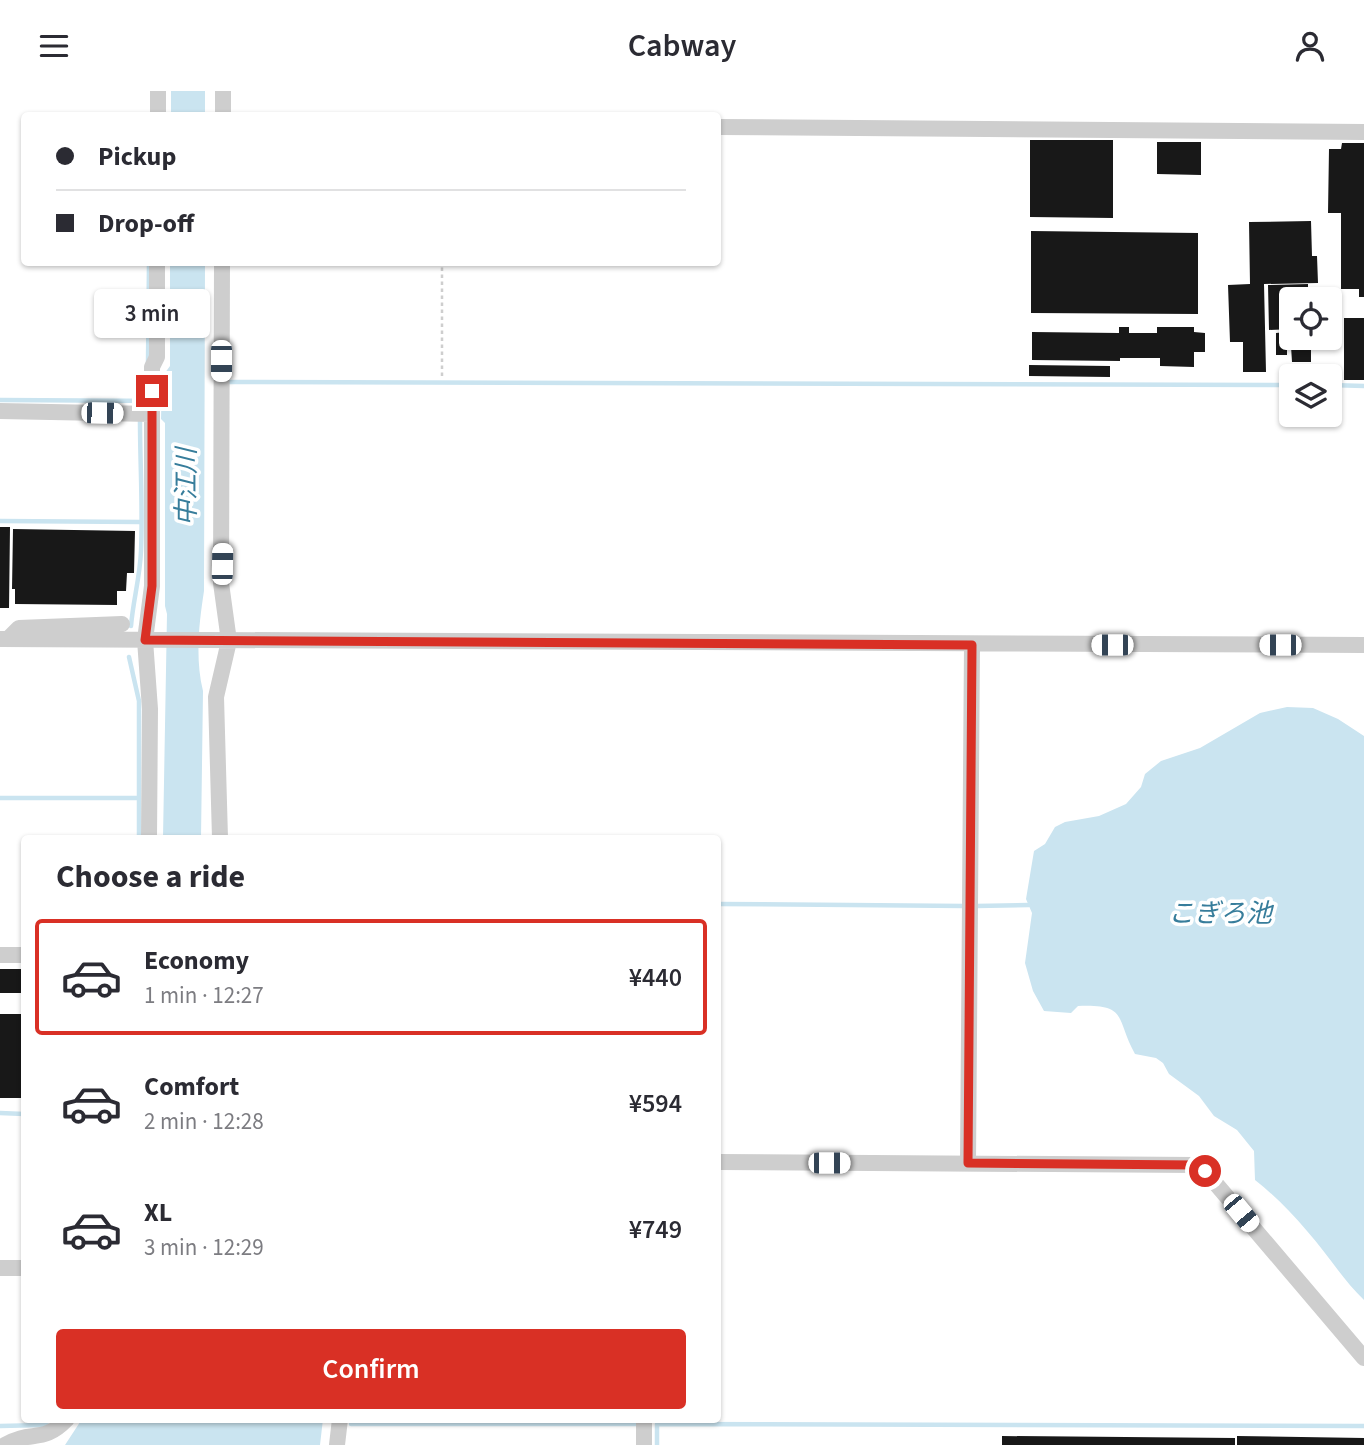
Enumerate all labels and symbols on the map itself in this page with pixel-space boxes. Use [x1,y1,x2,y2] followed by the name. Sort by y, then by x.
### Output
[94,289,210,338] callout: 3 min
[211,340,232,382] car
[136,375,168,407] route end
[81,402,124,424] car
[168,445,205,526] water label: 中江川
[212,543,233,585] car
[1092,635,1134,656] car
[1260,635,1302,656] car
[1168,895,1275,932] water label: こぎろ池
[809,1153,851,1174] car
[1189,1155,1221,1187] route start
[1220,1190,1263,1236] car

